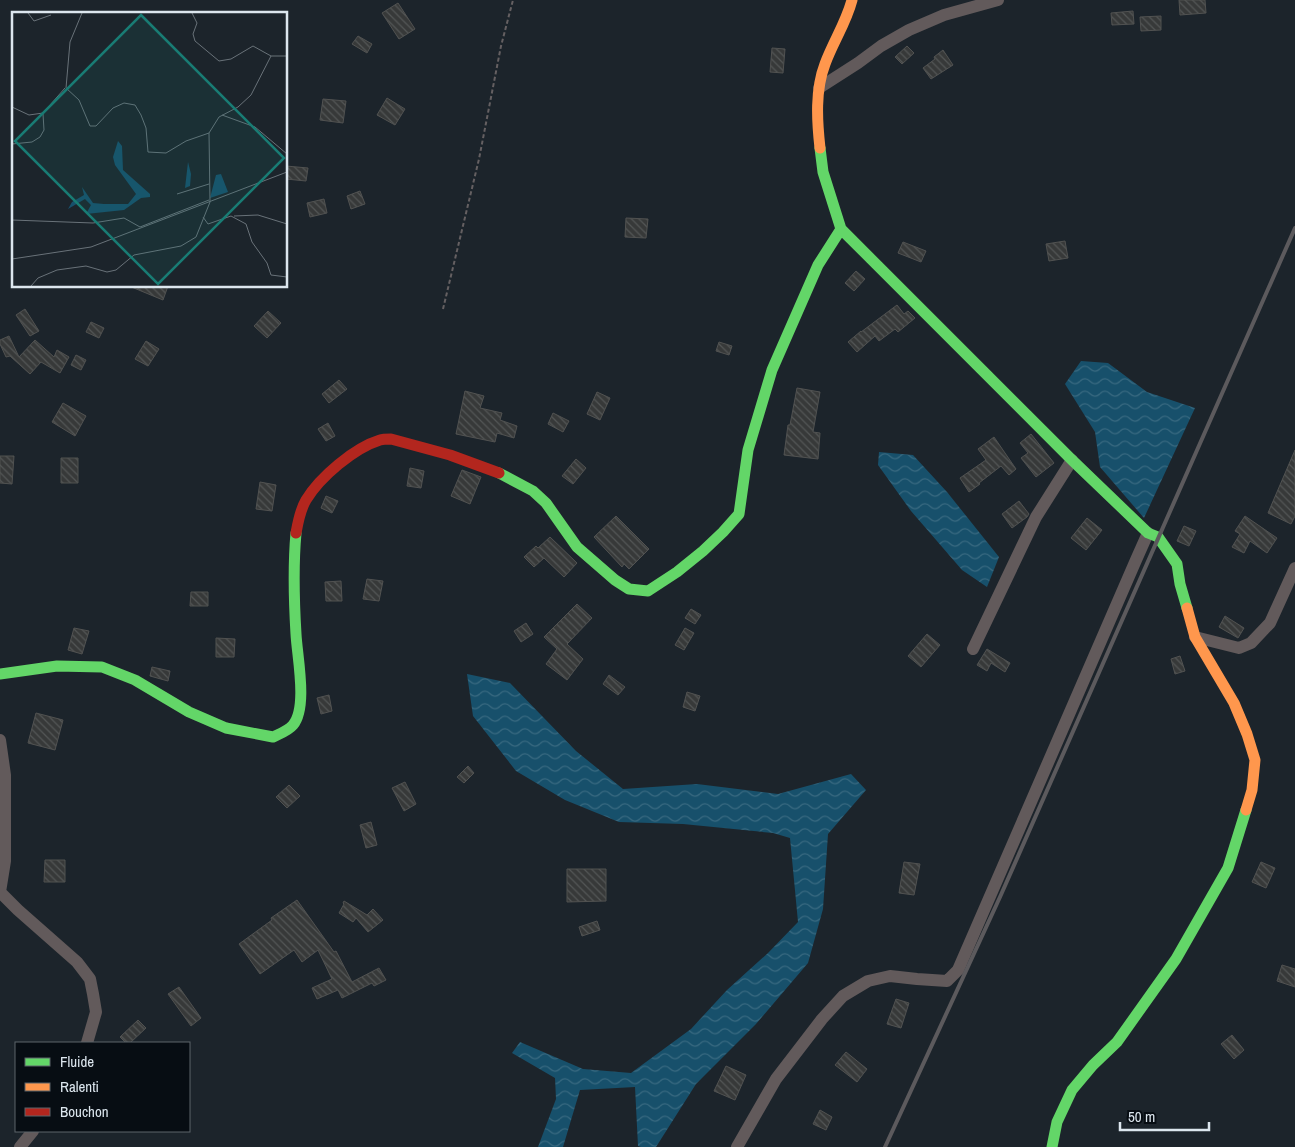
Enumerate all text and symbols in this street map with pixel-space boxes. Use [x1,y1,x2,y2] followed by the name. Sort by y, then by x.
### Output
[12,12,288,288] inset map
[15,1042,190,1132] legend
[60,1051,94,1072] text: Fluide
[60,1076,99,1097] text: Ralenti
[1120,1100,1209,1132] scale bar
[60,1101,109,1122] text: Bouchon
[1128,1106,1155,1127] text: 50 m

